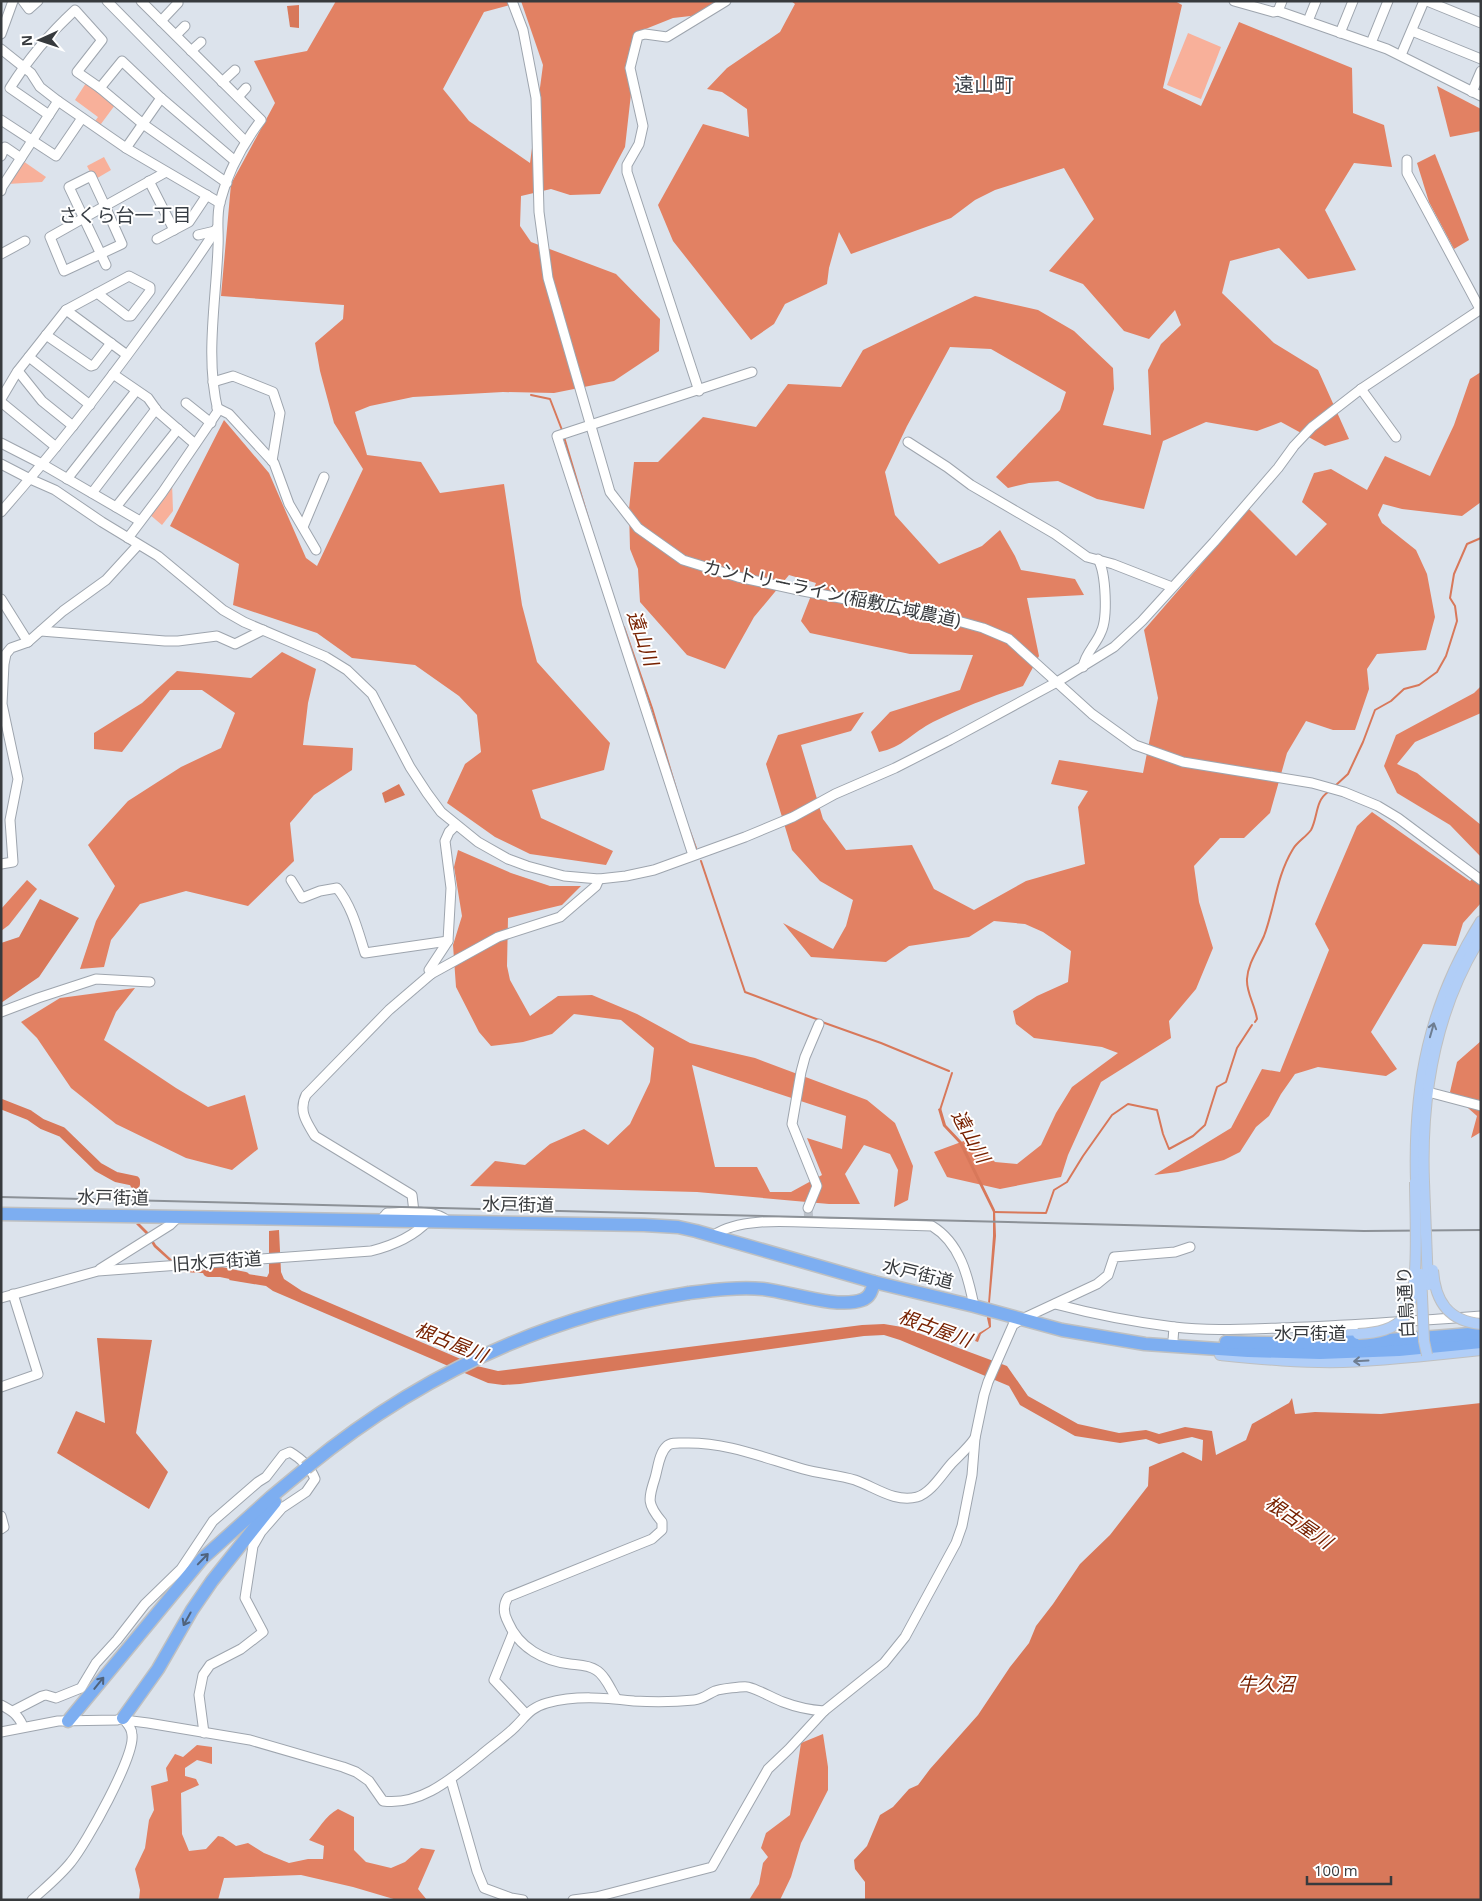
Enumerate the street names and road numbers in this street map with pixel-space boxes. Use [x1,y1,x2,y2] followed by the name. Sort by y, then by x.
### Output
[701,554,963,632] street label: カントリーライン(稲敷広域農道)
[77,1184,149,1210] street label: 水戸街道
[482,1191,554,1217] street label: 水戸街道
[171,1246,263,1276] street label: 旧水戸街道
[880,1253,956,1293] street label: 水戸街道
[1391,1265,1419,1339] street label: 白鳥通り
[1274,1321,1346,1345] street label: 水戸街道

